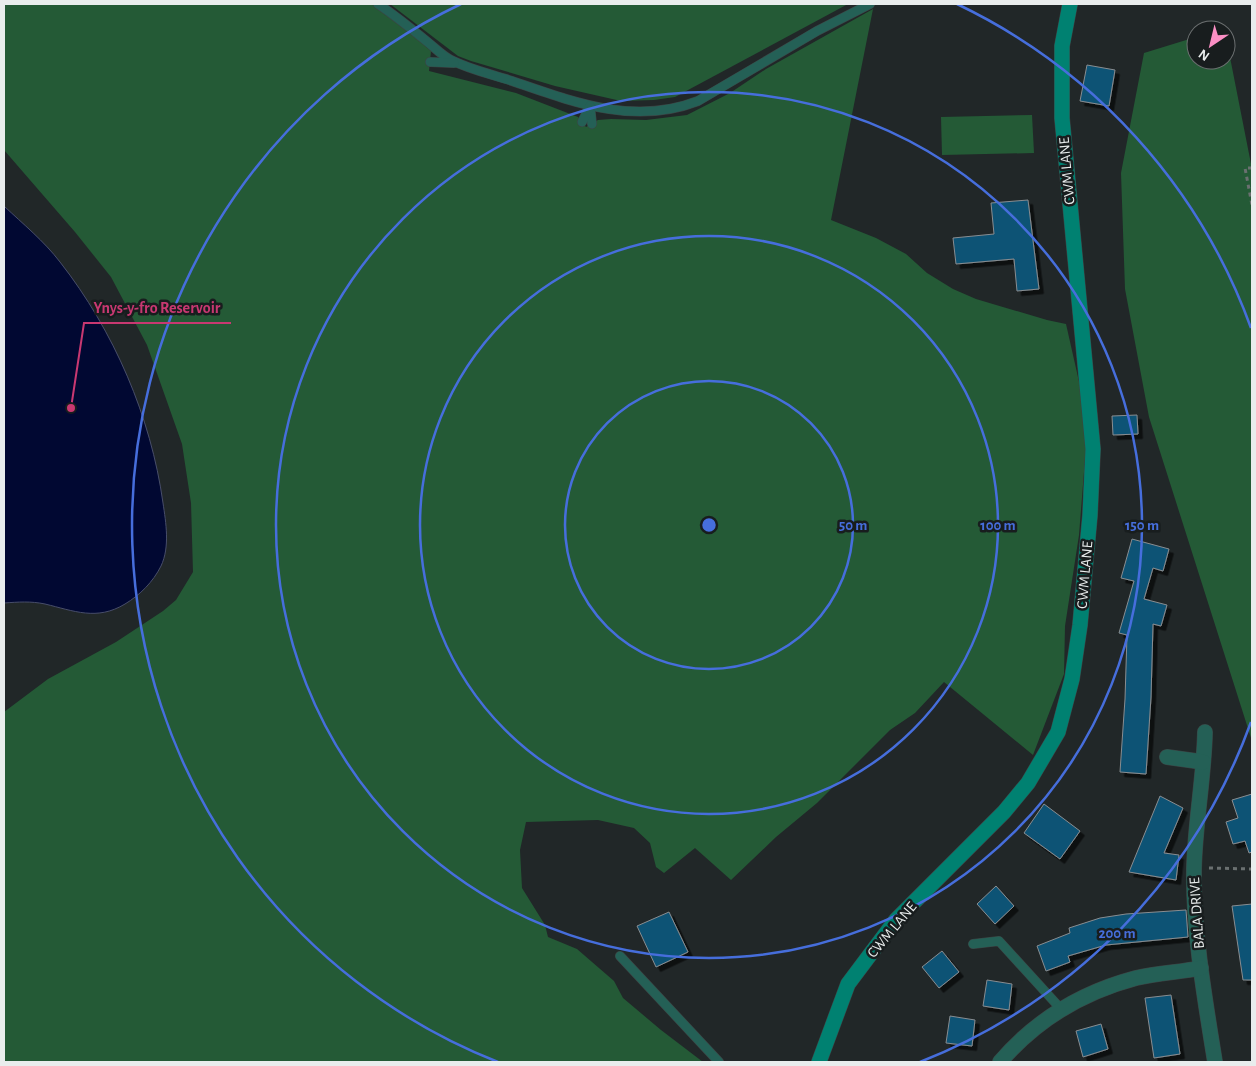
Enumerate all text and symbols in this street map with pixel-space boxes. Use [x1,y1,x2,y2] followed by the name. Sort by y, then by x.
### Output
[1186,20,1236,70] north arrow
[1196,46,1212,63] text: N
[1057,137,1077,205] street label: CWM LANE
[84,292,231,323] callout: Ynys-y-fro Reservoir
[94,300,221,317] text: Ynys-y-fro Reservoir
[700,516,718,534] centre of rings
[839,518,867,533] text: 50 m
[980,518,1016,533] text: 100 m
[1125,518,1159,533] text: 150 m
[1075,541,1095,609] street label: CWM LANE
[1187,877,1207,949] street label: BALA DRIVE
[864,899,920,961] street label: CWM LANE
[1098,926,1136,941] text: 200 m

